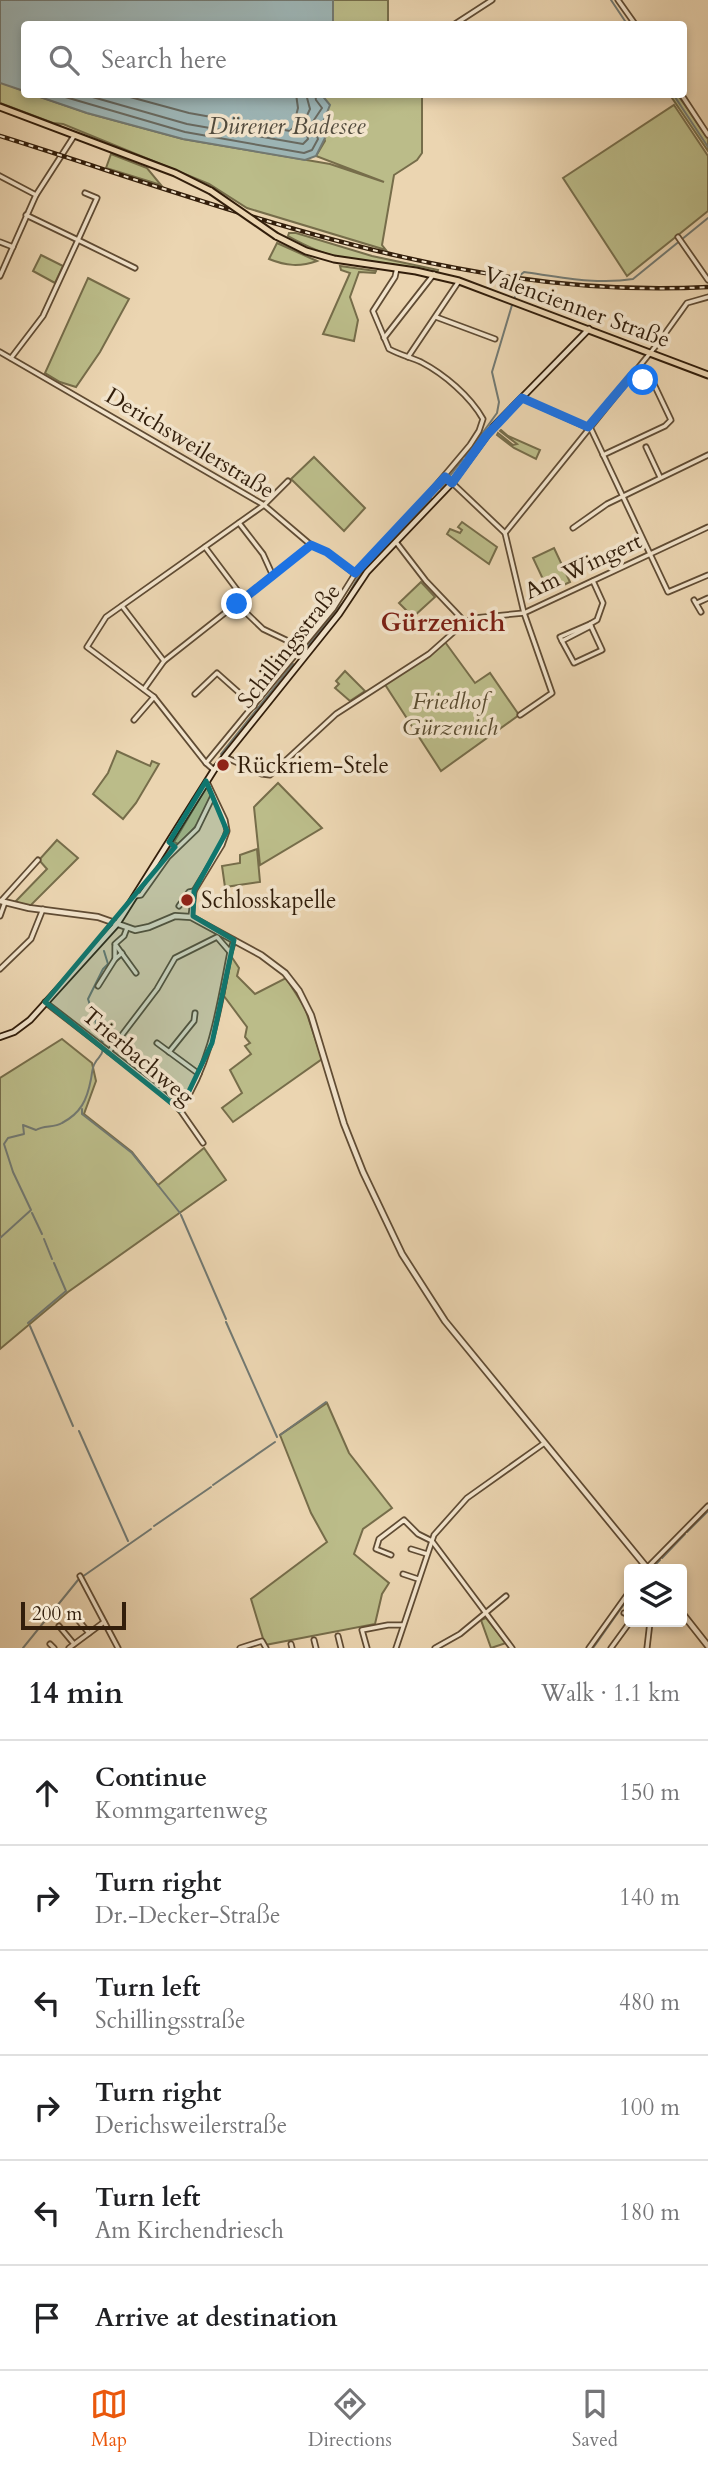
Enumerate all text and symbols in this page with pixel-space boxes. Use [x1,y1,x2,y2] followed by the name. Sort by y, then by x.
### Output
[21,21,687,98] search box
[45,41,83,79] icon: search
[101,42,227,77] text: Search here
[209,110,366,143] water label: Dürener Badesee
[480,259,674,355] street label: Valencienner Straße
[627,364,658,395] route start
[100,380,280,506] street label: Derichsweilerstraße
[519,525,647,607] street label: Am Wingert
[230,577,348,715] street label: Schillingsstraße
[221,588,252,619] route end
[381,605,505,640] district label: Gürzenich
[402,686,498,743] park label: Friedhof Gürzenich
[237,750,389,781] place label: Rückriem-Stele
[215,757,231,773] marker: Rückriem-Stele
[201,885,336,916] place label: Schlosskapelle
[179,892,195,908] marker: Schlosskapelle
[75,1000,201,1112] street label: Trierbachweg
[624,1564,687,1627] map controls
[624,1564,687,1627] button: layers
[21,1599,126,1631] scale bar
[32,1601,82,1627] text: 200 m
[28,1673,123,1714] text: 14 min
[541,1678,680,1709] text: Walk · 1.1 km
[95,1760,207,1795] text: Continue
[28,1774,66,1812] icon: ahead
[619,1777,680,1808] text: 150 m
[95,1795,267,1826] text: Kommgartenweg
[95,1865,222,1900] text: Turn right
[28,1879,66,1917] icon: right
[619,1882,680,1913] text: 140 m
[95,1900,280,1931] text: Dr.-Decker-Straße
[95,1970,200,2005] text: Turn left
[28,1984,66,2022] icon: left
[619,1987,680,2018] text: 480 m
[95,2005,245,2036] text: Schillingsstraße
[95,2075,222,2110] text: Turn right
[28,2089,66,2127] icon: right
[619,2092,680,2123] text: 100 m
[95,2110,287,2141] text: Derichsweilerstraße
[95,2180,200,2215] text: Turn left
[28,2194,66,2232] icon: left
[619,2197,680,2228] text: 180 m
[95,2215,284,2246] text: Am Kirchendriesch
[28,2299,66,2337] icon: arrive
[95,2300,338,2335] text: Arrive at destination
[90,2385,128,2453] tab: Map
[308,2385,392,2453] tab: Directions
[572,2385,618,2453] tab: Saved

